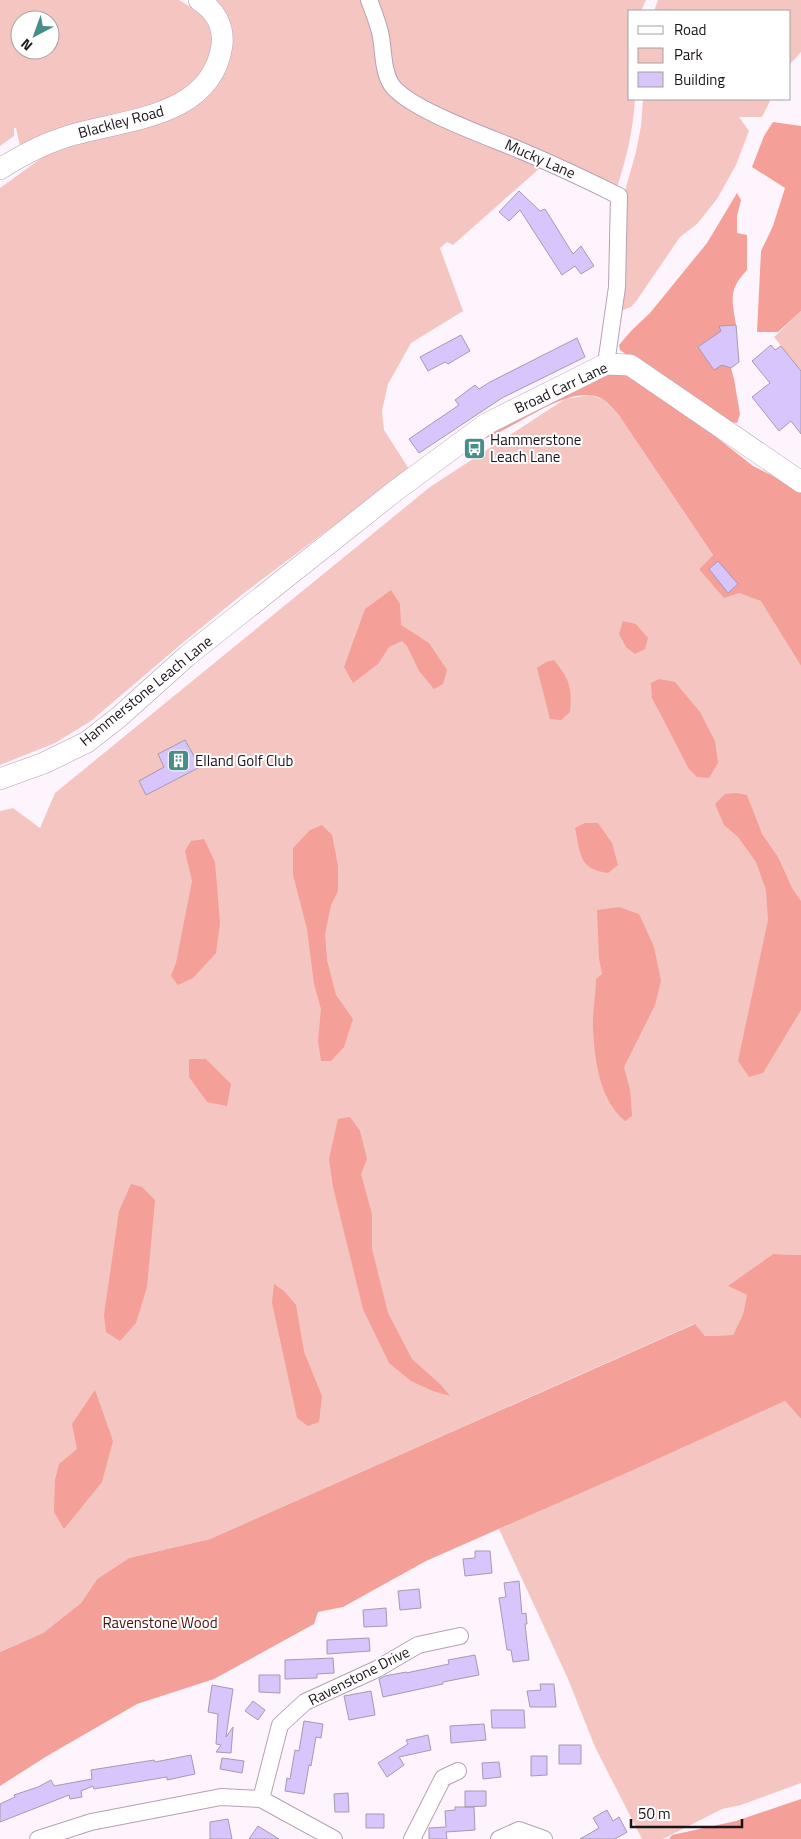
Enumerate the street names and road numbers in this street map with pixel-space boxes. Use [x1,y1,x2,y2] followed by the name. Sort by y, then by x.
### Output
[75,99,166,144] street label: Blackley Road
[501,133,579,184] street label: Mucky Lane
[510,356,611,419] street label: Broad Carr Lane
[74,630,217,751] street label: Hammerstone Leach Lane
[304,1640,414,1711] street label: Ravenstone Drive

